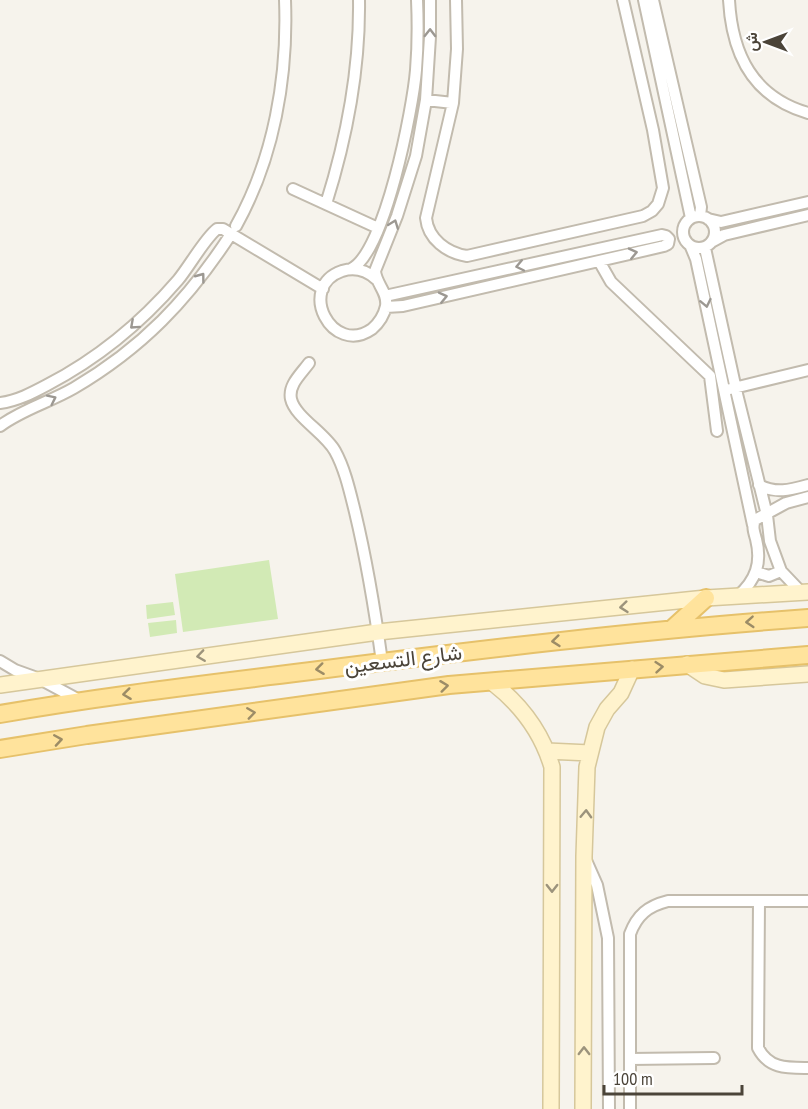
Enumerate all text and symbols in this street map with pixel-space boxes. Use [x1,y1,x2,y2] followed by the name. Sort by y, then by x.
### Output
[736,12,796,72] north arrow
[424,29,436,38] one-way arrow
[741,32,761,52] text: ش
[386,219,399,230] one-way arrow
[628,248,638,261] one-way arrow
[515,259,525,272] one-way arrow
[194,273,205,284] one-way arrow
[438,291,448,304] one-way arrow
[698,298,711,308] one-way arrow
[130,318,141,329] one-way arrow
[46,395,57,407] one-way arrow
[620,600,629,613] one-way arrow
[745,615,754,628] one-way arrow
[551,634,560,647] one-way arrow
[343,638,464,681] street label: شارع التسعين
[197,650,206,662] one-way arrow
[655,660,664,673] one-way arrow
[316,663,325,675] one-way arrow
[439,680,449,693] one-way arrow
[122,687,131,700] one-way arrow
[246,707,255,719] one-way arrow
[53,734,62,746] one-way arrow
[579,809,592,818] one-way arrow
[546,884,558,893] one-way arrow
[577,1046,590,1055] one-way arrow
[604,1058,742,1096] scale bar
[613,1067,653,1090] text: 100 m

